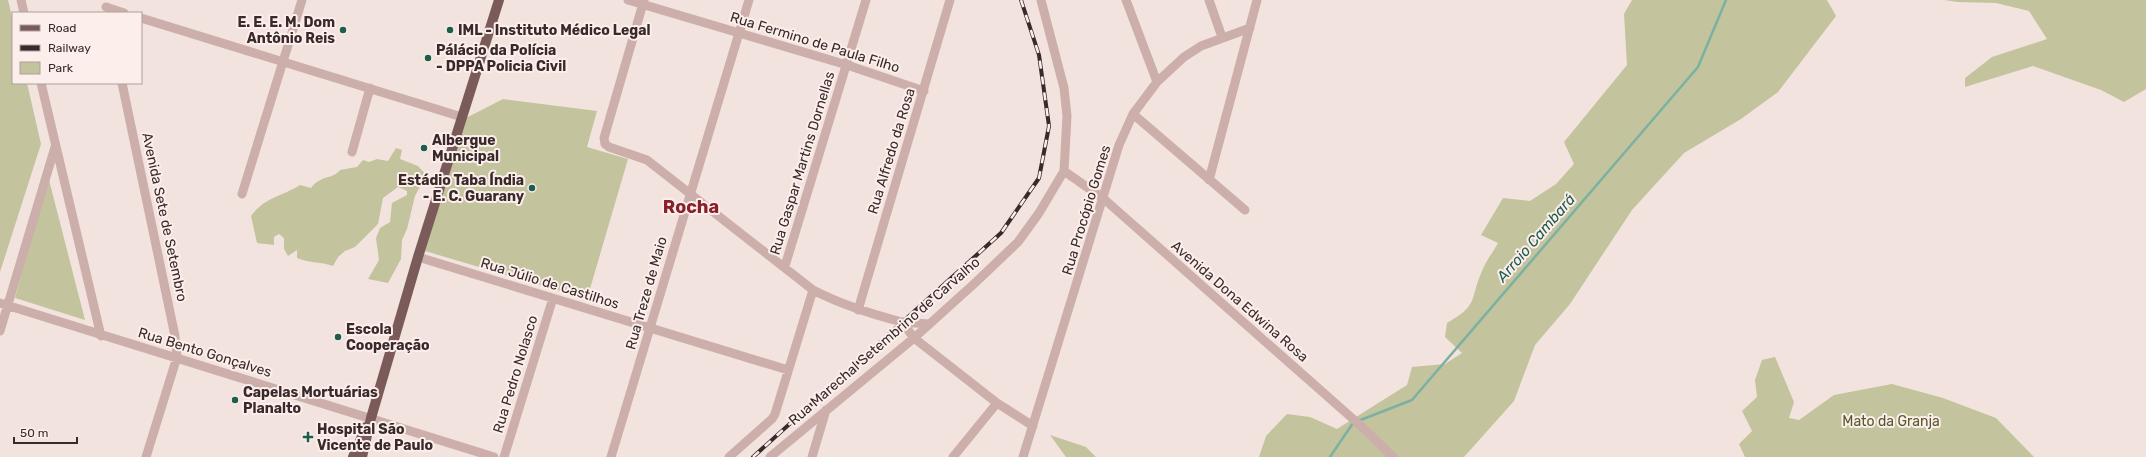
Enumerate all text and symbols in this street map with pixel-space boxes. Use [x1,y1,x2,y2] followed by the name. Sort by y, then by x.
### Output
[728,9,902,76] street label: Rua Fermino de Paula Filho
[12,12,142,84] legend
[237,14,335,47] place label: E. E. E. M. Dom Antônio Reis
[48,21,76,35] text: Road
[458,22,650,39] place label: IML - Instituto Médico Legal
[338,25,348,35] marker: E. E. E. M. Dom Antônio Reis
[445,25,455,35] marker: IML - Instituto Médico Legal
[48,41,91,55] text: Railway
[436,42,566,75] place label: Pálácio da Polícia - DPPA Policia Civil
[423,53,433,63] marker: Pálácio da Polícia - DPPA Policia Civil
[48,61,74,75] text: Park
[766,69,838,257] street label: Rua Gaspar Martins Dornellas
[864,86,919,216] street label: Rua Alfredo da Rosa
[138,131,191,303] street label: Avenida Sete de Setembro
[432,132,499,165] place label: Albergue Municipal
[419,143,429,153] marker: Albergue Municipal
[1059,143,1114,277] street label: Rua Procópio Gomes
[398,171,525,205] place label: Estádio Taba Índia - E. C. Guarany
[527,183,537,193] marker: Estádio Taba Índia - E. C. Guarany
[1492,190,1579,286] water label: Arroio Cambará
[663,196,719,218] district label: Rocha
[622,235,671,352] street label: Rua Treze de Maio
[1168,237,1312,366] street label: Avenida Dona Edwina Rosa
[479,254,621,313] street label: Rua Júlio de Castilhos
[785,254,983,429] street label: Rua Marechal Setembrino de Carvalho
[489,313,541,435] street label: Rua Pedro Nolasco
[346,321,430,354] place label: Escola Cooperação
[136,324,274,381] street label: Rua Bento Gonçalves
[333,332,343,342] marker: Escola Cooperação
[243,384,378,417] place label: Capelas Mortuárias Planalto
[230,395,240,405] marker: Capelas Mortuárias Planalto
[1842,413,1940,430] park label: Mato da Granja
[14,419,77,445] scale bar
[317,421,433,454] place label: Hospital São Vicente de Paulo
[20,426,48,440] text: 50 m
[302,431,314,443] marker: Hospital São Vicente de Paulo

